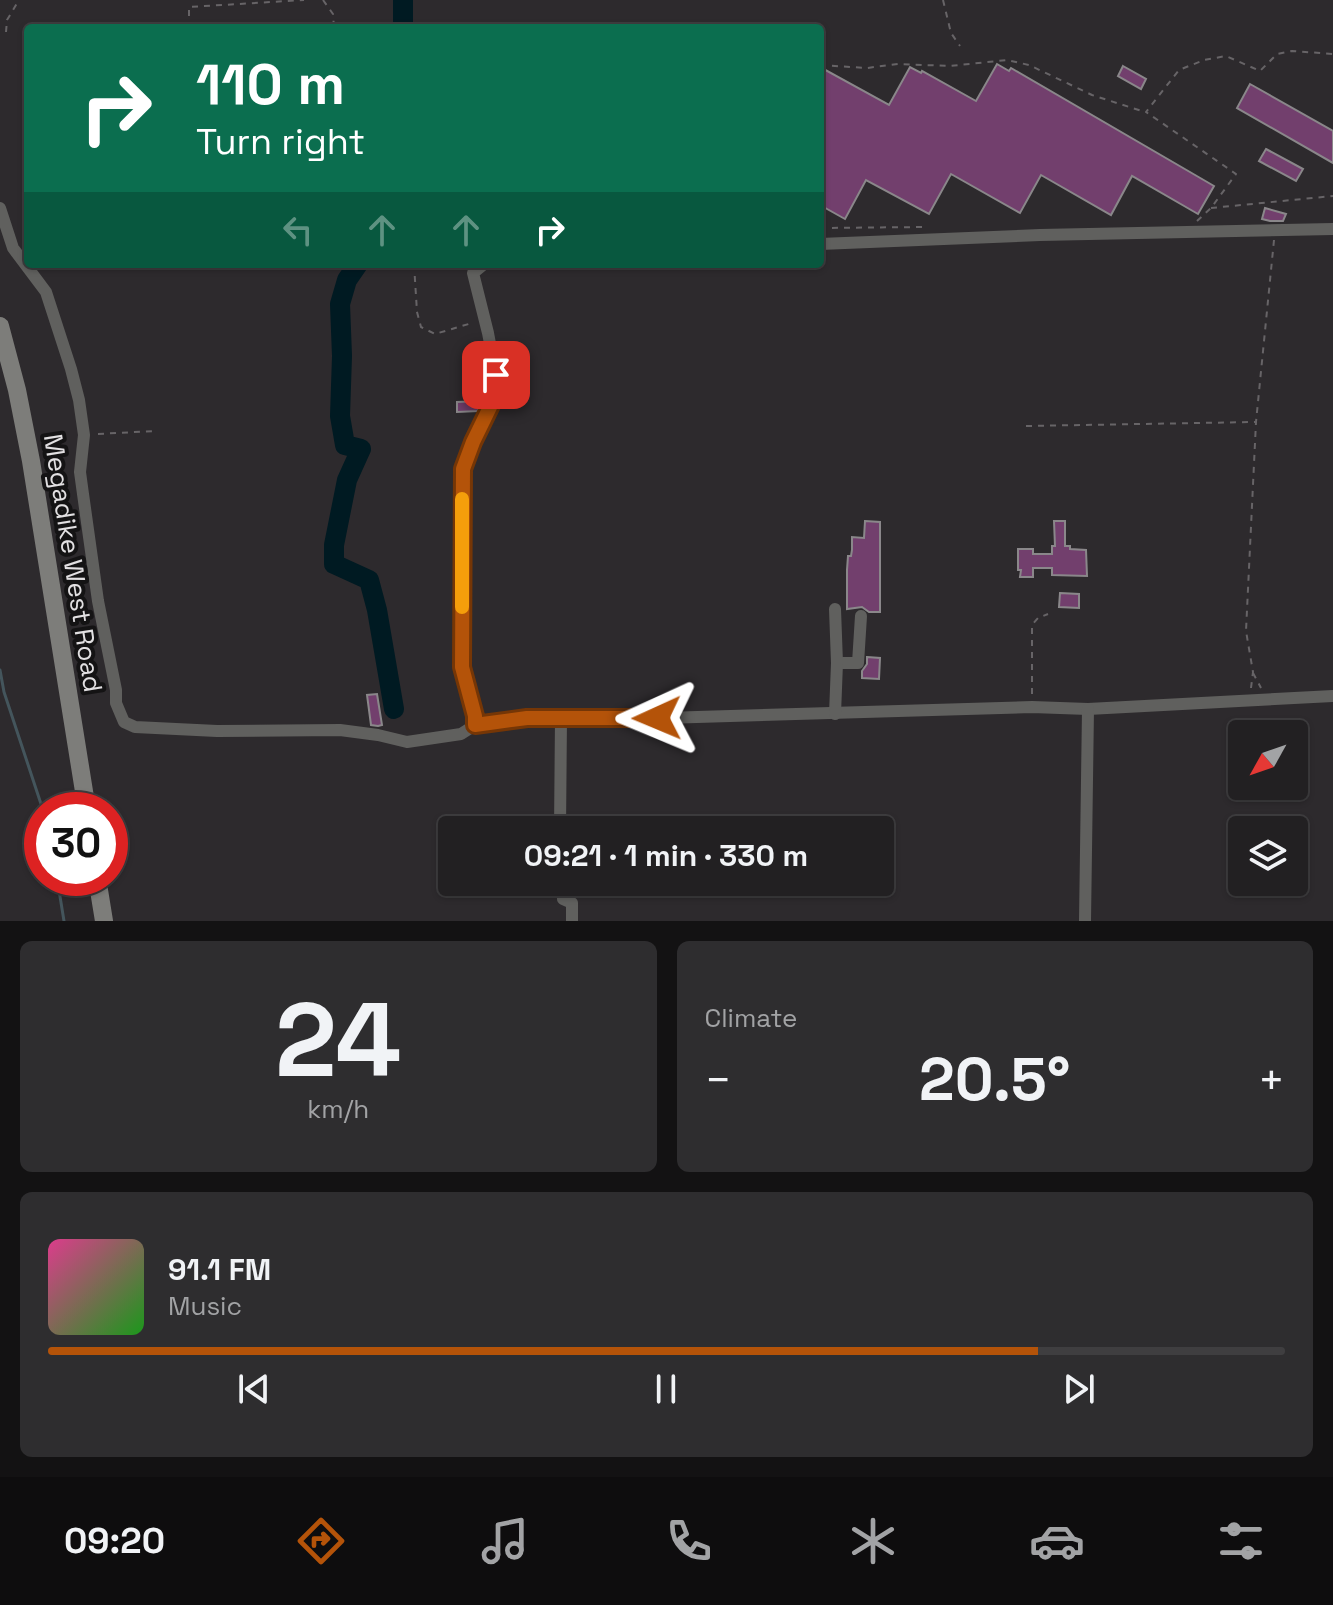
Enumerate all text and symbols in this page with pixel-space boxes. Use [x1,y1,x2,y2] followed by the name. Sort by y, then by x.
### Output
[196,49,345,120] text: 110 m
[64,56,168,160] icon: right
[196,119,365,165] text: Turn right
[276,208,320,252] icon: left
[360,208,404,252] icon: ahead
[444,208,488,252] icon: ahead
[528,208,572,252] icon: right
[462,341,530,409] pin
[474,353,518,397] icon: arrive
[36,431,110,695] street label: Megadike West Road
[615,676,699,760] position arrow
[1228,720,1308,800] north arrow
[1228,720,1308,896] map controls
[24,792,128,896] speed limit sign: 30
[1228,816,1308,896] button: layers
[524,836,808,875] text: 09:21 · 1 min · 330 m
[275,974,401,1106] text: 24
[705,1001,797,1035] text: Climate
[919,1041,1070,1118] text: 20.5°
[705,1052,732,1108] text: −
[1258,1052,1285,1108] text: +
[307,1092,369,1126] text: km/h
[168,1250,271,1289] text: 91.1 FM
[168,1289,242,1323] text: Music
[232,1367,276,1411] icon: previous
[644,1367,688,1411] icon: pause
[1057,1367,1101,1411] icon: next
[293,1513,349,1569] icon: directions
[477,1513,533,1569] icon: music
[661,1513,717,1569] icon: phone
[845,1513,901,1569] icon: climate
[1029,1513,1085,1569] icon: car
[1213,1513,1269,1569] icon: filters
[64,1518,165,1564] text: 09:20

